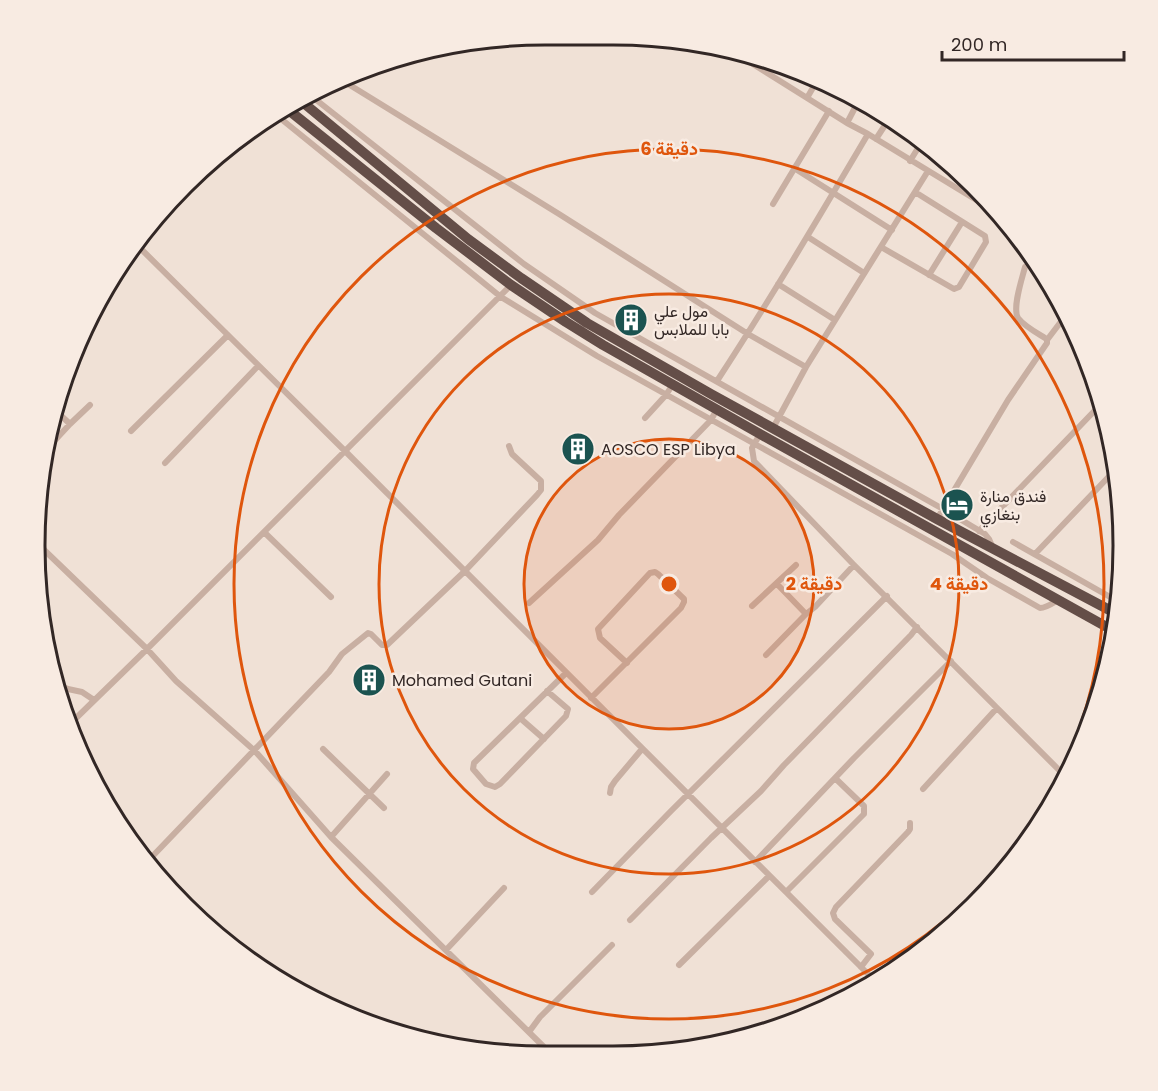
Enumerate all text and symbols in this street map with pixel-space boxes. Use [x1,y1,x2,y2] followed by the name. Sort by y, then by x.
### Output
[942,24,1124,62] scale bar
[951,32,1007,57] text: 200 m
[640,136,698,161] text: 6 دقيقة
[654,300,729,341] place label: مول علي بابا للملابس
[613,302,649,338] building icon: مول علي بابا للملابس
[560,431,596,467] building icon: AOSCO ESP Libya
[601,438,736,461] place label: AOSCO ESP Libya
[980,485,1046,528] place label: فندق منارة بنغازي
[939,487,975,523] hotel icon: فندق منارة بنغازي
[786,571,842,596] text: 2 دقيقة
[930,571,988,596] text: 4 دقيقة
[659,574,679,594] centre of rings
[351,662,387,698] building icon: Mohamed Gutani
[392,669,532,692] place label: Mohamed Gutani

